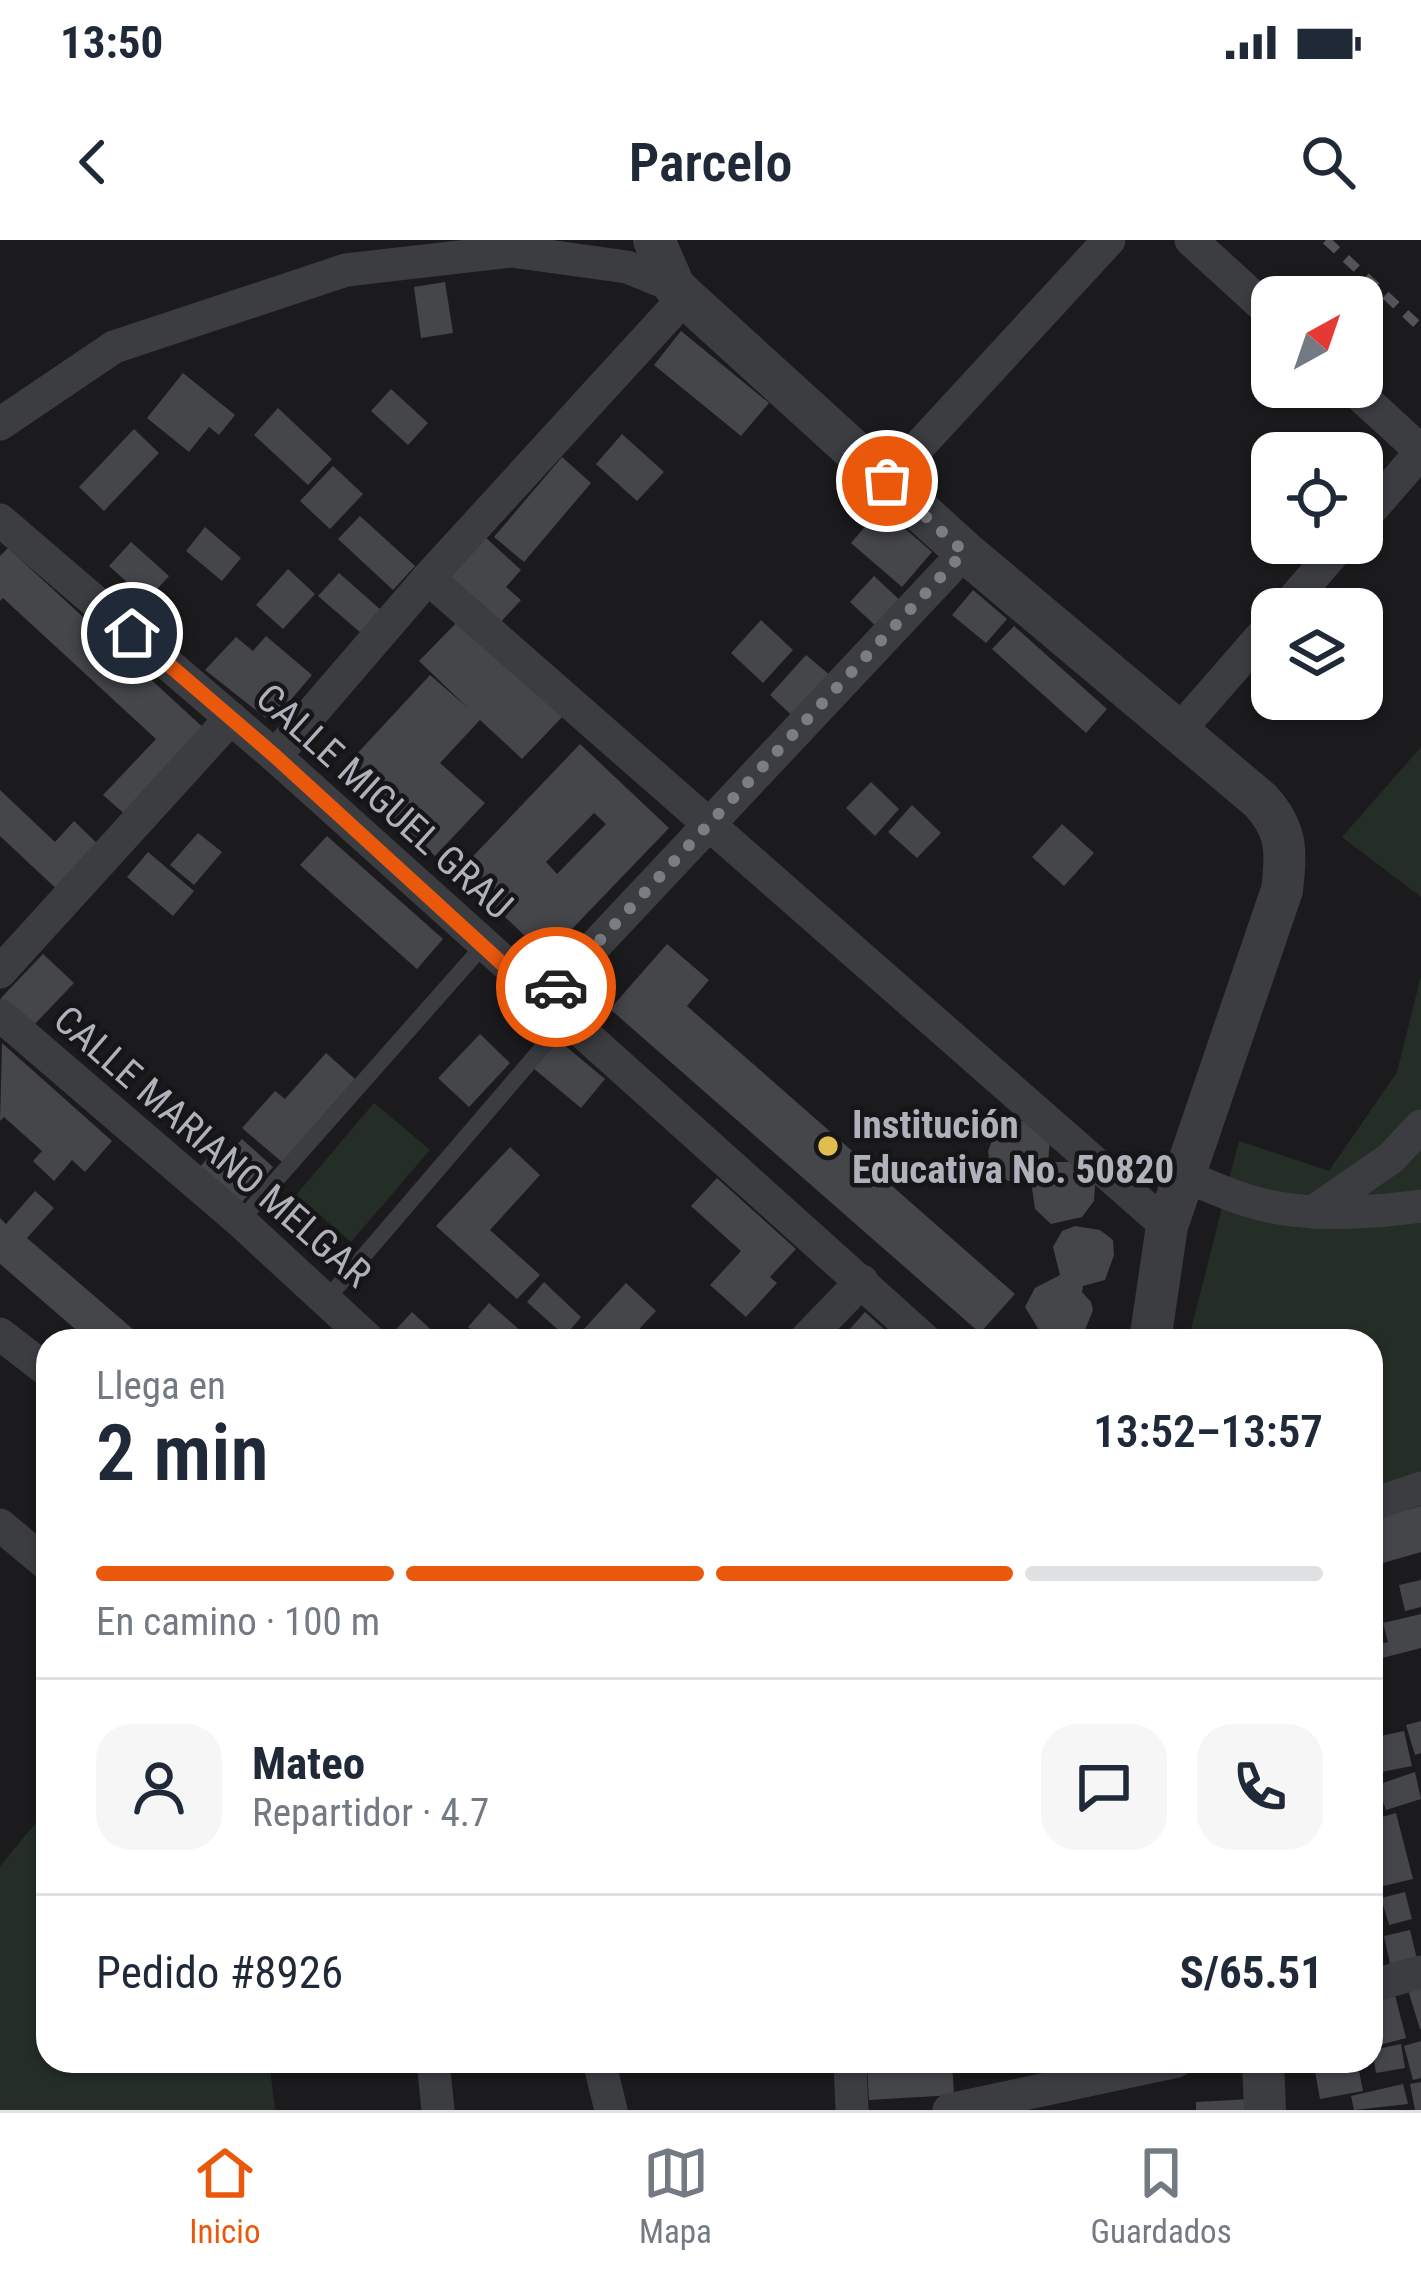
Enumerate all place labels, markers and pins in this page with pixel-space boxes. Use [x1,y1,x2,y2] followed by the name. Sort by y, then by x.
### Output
[836,430,938,532] pin
[81,582,183,684] pin
[852,1102,1174,1193] place label: Institución Educativa No. 50820
[815,1133,841,1159] marker: Institución Educativa No. 50820

